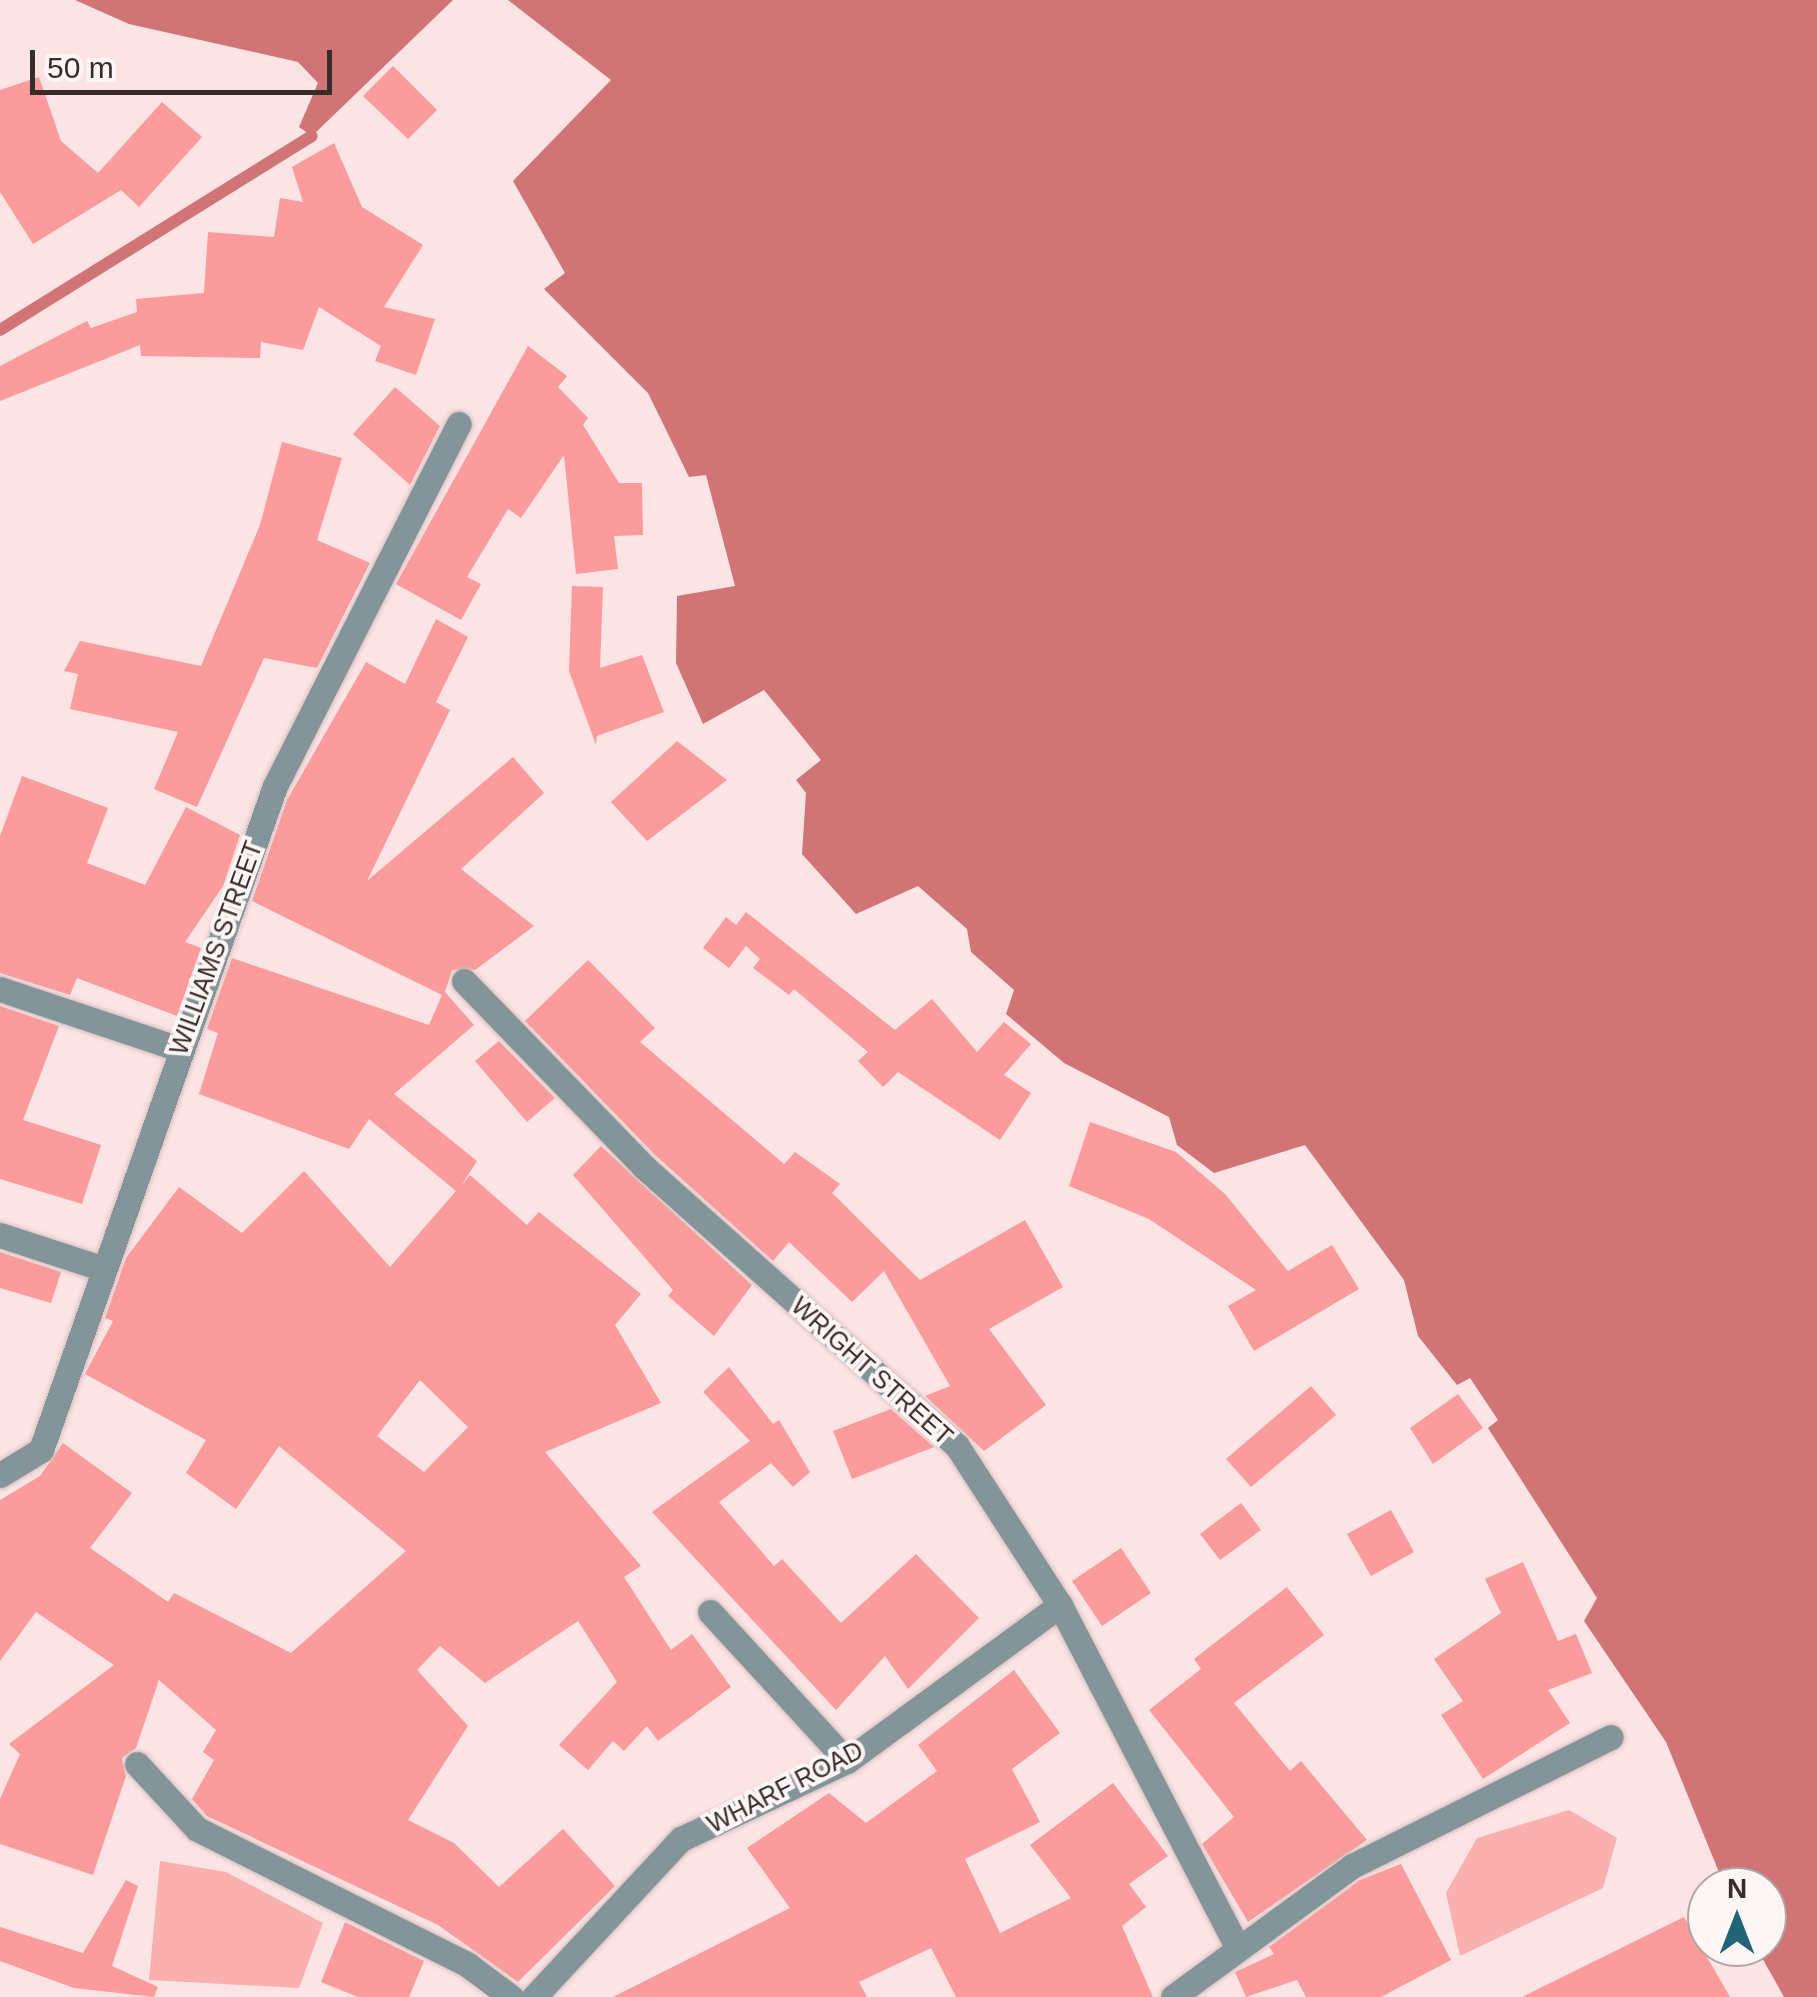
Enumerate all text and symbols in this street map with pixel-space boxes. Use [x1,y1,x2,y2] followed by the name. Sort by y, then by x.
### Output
[35,30,338,92] scale bar
[47,51,114,84] text: 50 m
[163,837,269,1059] street label: WILLIAMS STREET
[785,1291,959,1451] street label: WRIGHT STREET
[702,1735,868,1839] street label: WHARF ROAD
[1687,1867,1787,1967] north arrow
[1727,1873,1747,1904] text: N

